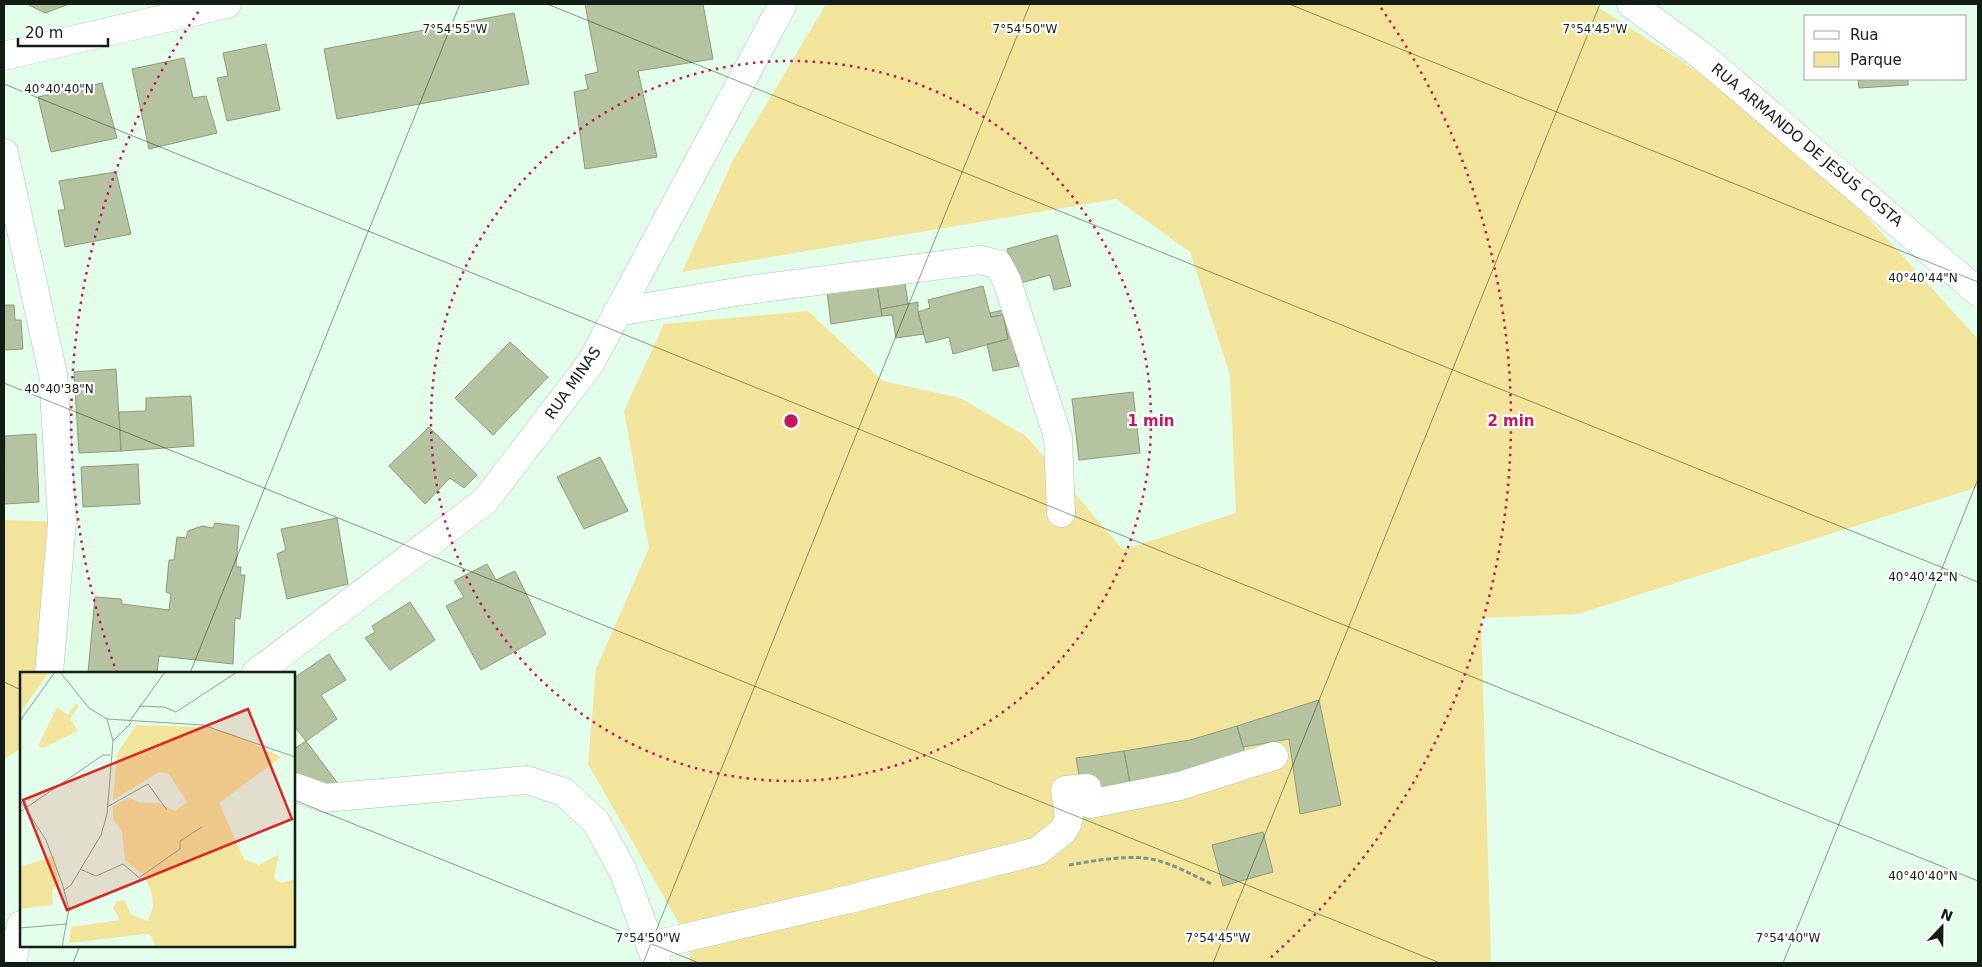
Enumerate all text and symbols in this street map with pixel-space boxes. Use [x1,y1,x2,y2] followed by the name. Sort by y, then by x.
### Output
[18,15,108,47] scale bar
[1804,15,1967,80] legend
[423,22,488,36] text: 7°54'55"W
[993,22,1058,36] text: 7°54'50"W
[1563,22,1628,36] text: 7°54'45"W
[25,24,63,42] text: 20 m
[1850,26,1878,44] text: Rua
[1850,51,1902,69] text: Parque
[1708,60,1907,231] street label: RUA ARMANDO DE JESUS COSTA
[24,82,94,96] text: 40°40'40"N
[1888,271,1958,285] text: 40°40'44"N
[541,343,605,423] street label: RUA MINAS
[24,382,94,396] text: 40°40'38"N
[782,412,800,430] centre of rings
[1127,412,1175,430] text: 1 min
[1487,412,1535,430] text: 2 min
[1888,570,1958,584] text: 40°40'42"N
[20,672,295,947] inset map
[1888,869,1958,883] text: 40°40'40"N
[1917,902,1967,952] north arrow
[1938,905,1955,925] text: N
[616,931,681,945] text: 7°54'50"W
[1186,931,1251,945] text: 7°54'45"W
[1756,931,1821,945] text: 7°54'40"W

